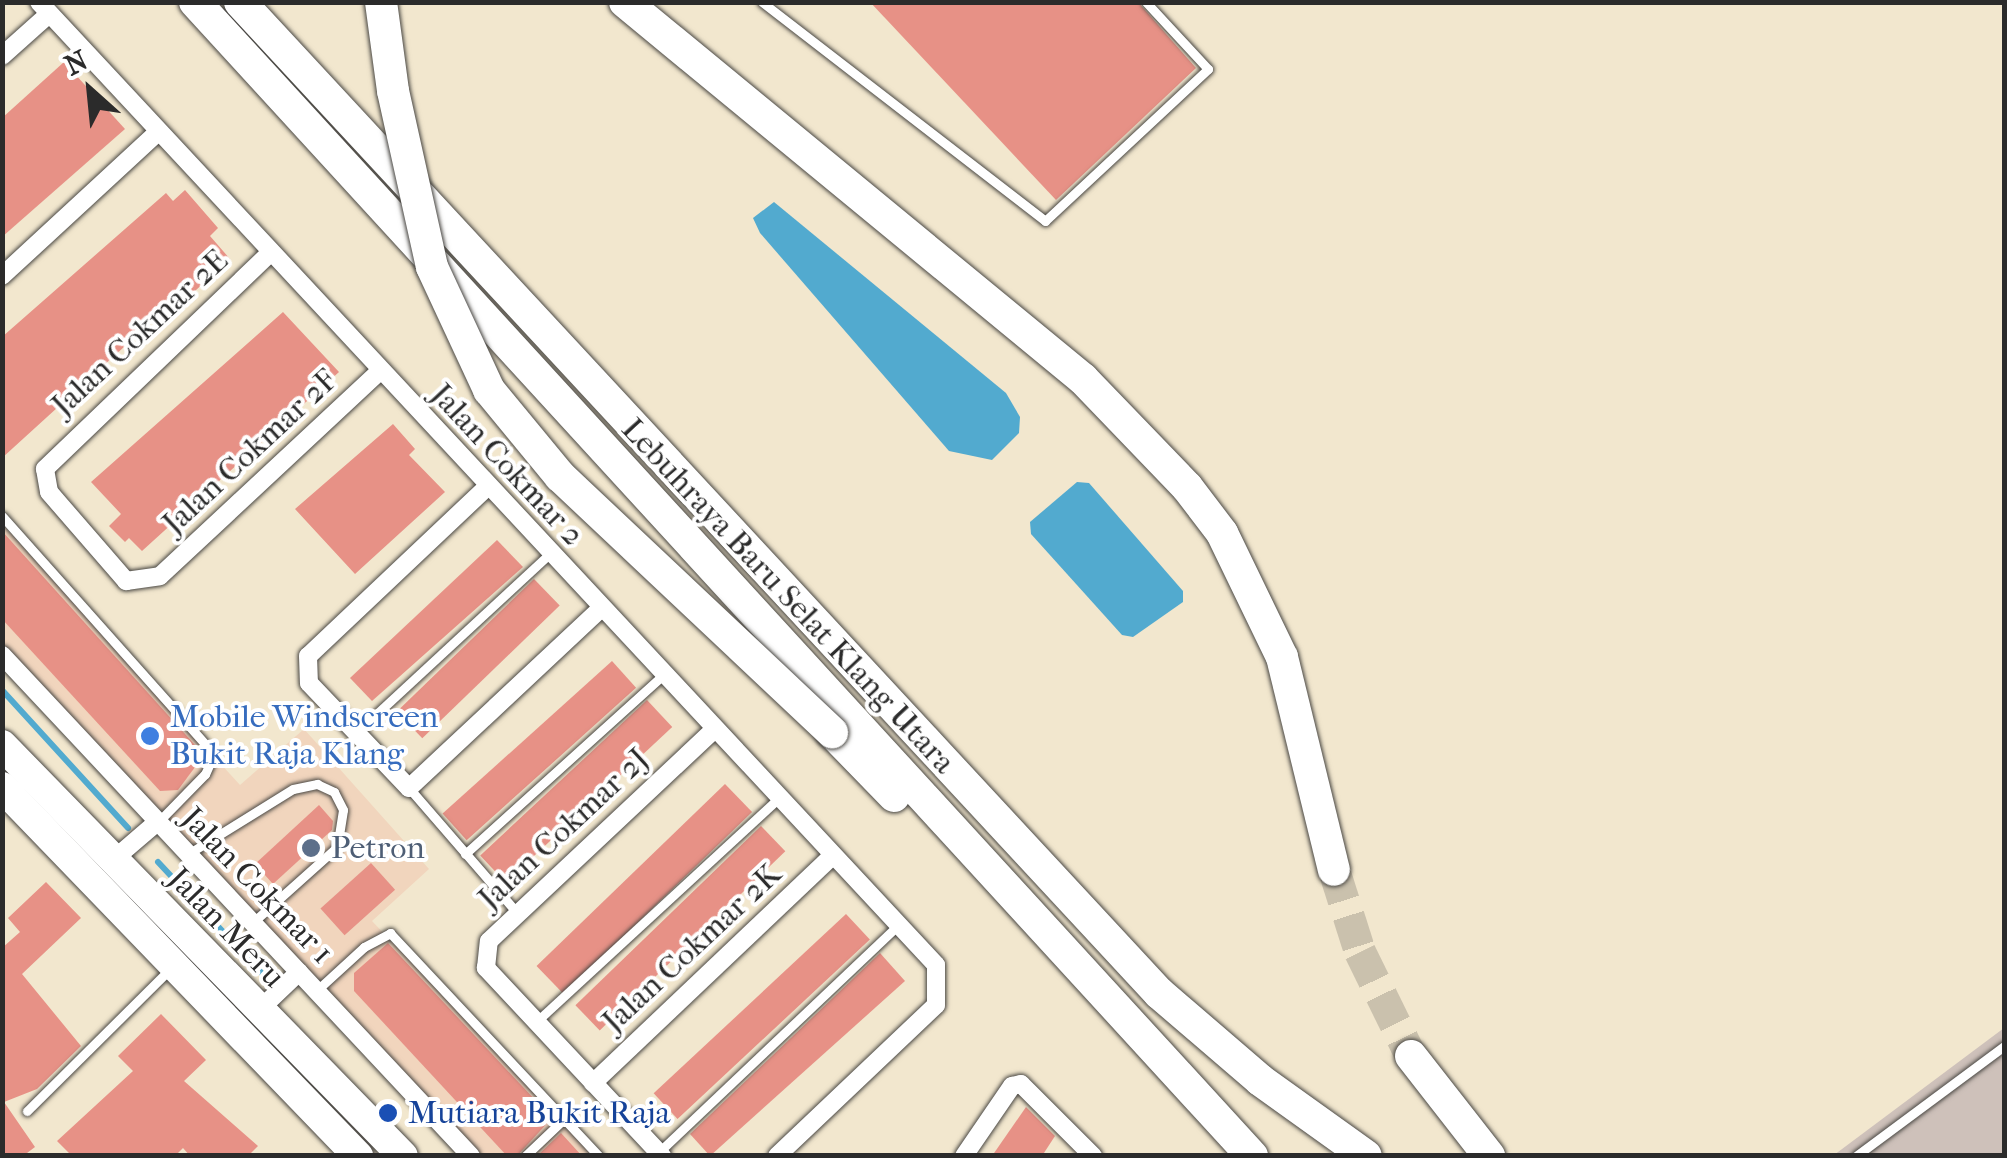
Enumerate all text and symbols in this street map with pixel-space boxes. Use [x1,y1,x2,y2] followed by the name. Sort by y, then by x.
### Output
[40,40,140,140] north arrow
[59,43,93,82] text: N
[44,242,236,424] street label: Jalan Cokmar 2E
[155,361,345,543] street label: Jalan Cokmar 2F
[422,376,592,554] street label: Jalan Cokmar 2
[613,410,963,782] street label: Lebuhraya Baru Selat Klang Utara
[170,699,438,774] place label: Mobile Windscreen Bukit Raja Klang
[139,725,161,747] marker: Mobile Windscreen Bukit Raja Klang
[471,740,657,918] street label: Jalan Cokmar 2J
[173,800,341,972] street label: Jalan Cokmar 1
[331,829,425,867] place label: Petron
[300,837,322,859] marker: Petron
[594,855,790,1041] street label: Jalan Cokmar 2K
[159,860,293,996] street label: Jalan Meru
[408,1094,670,1132] place label: Mutiara Bukit Raja
[377,1102,399,1124] marker: Mutiara Bukit Raja

